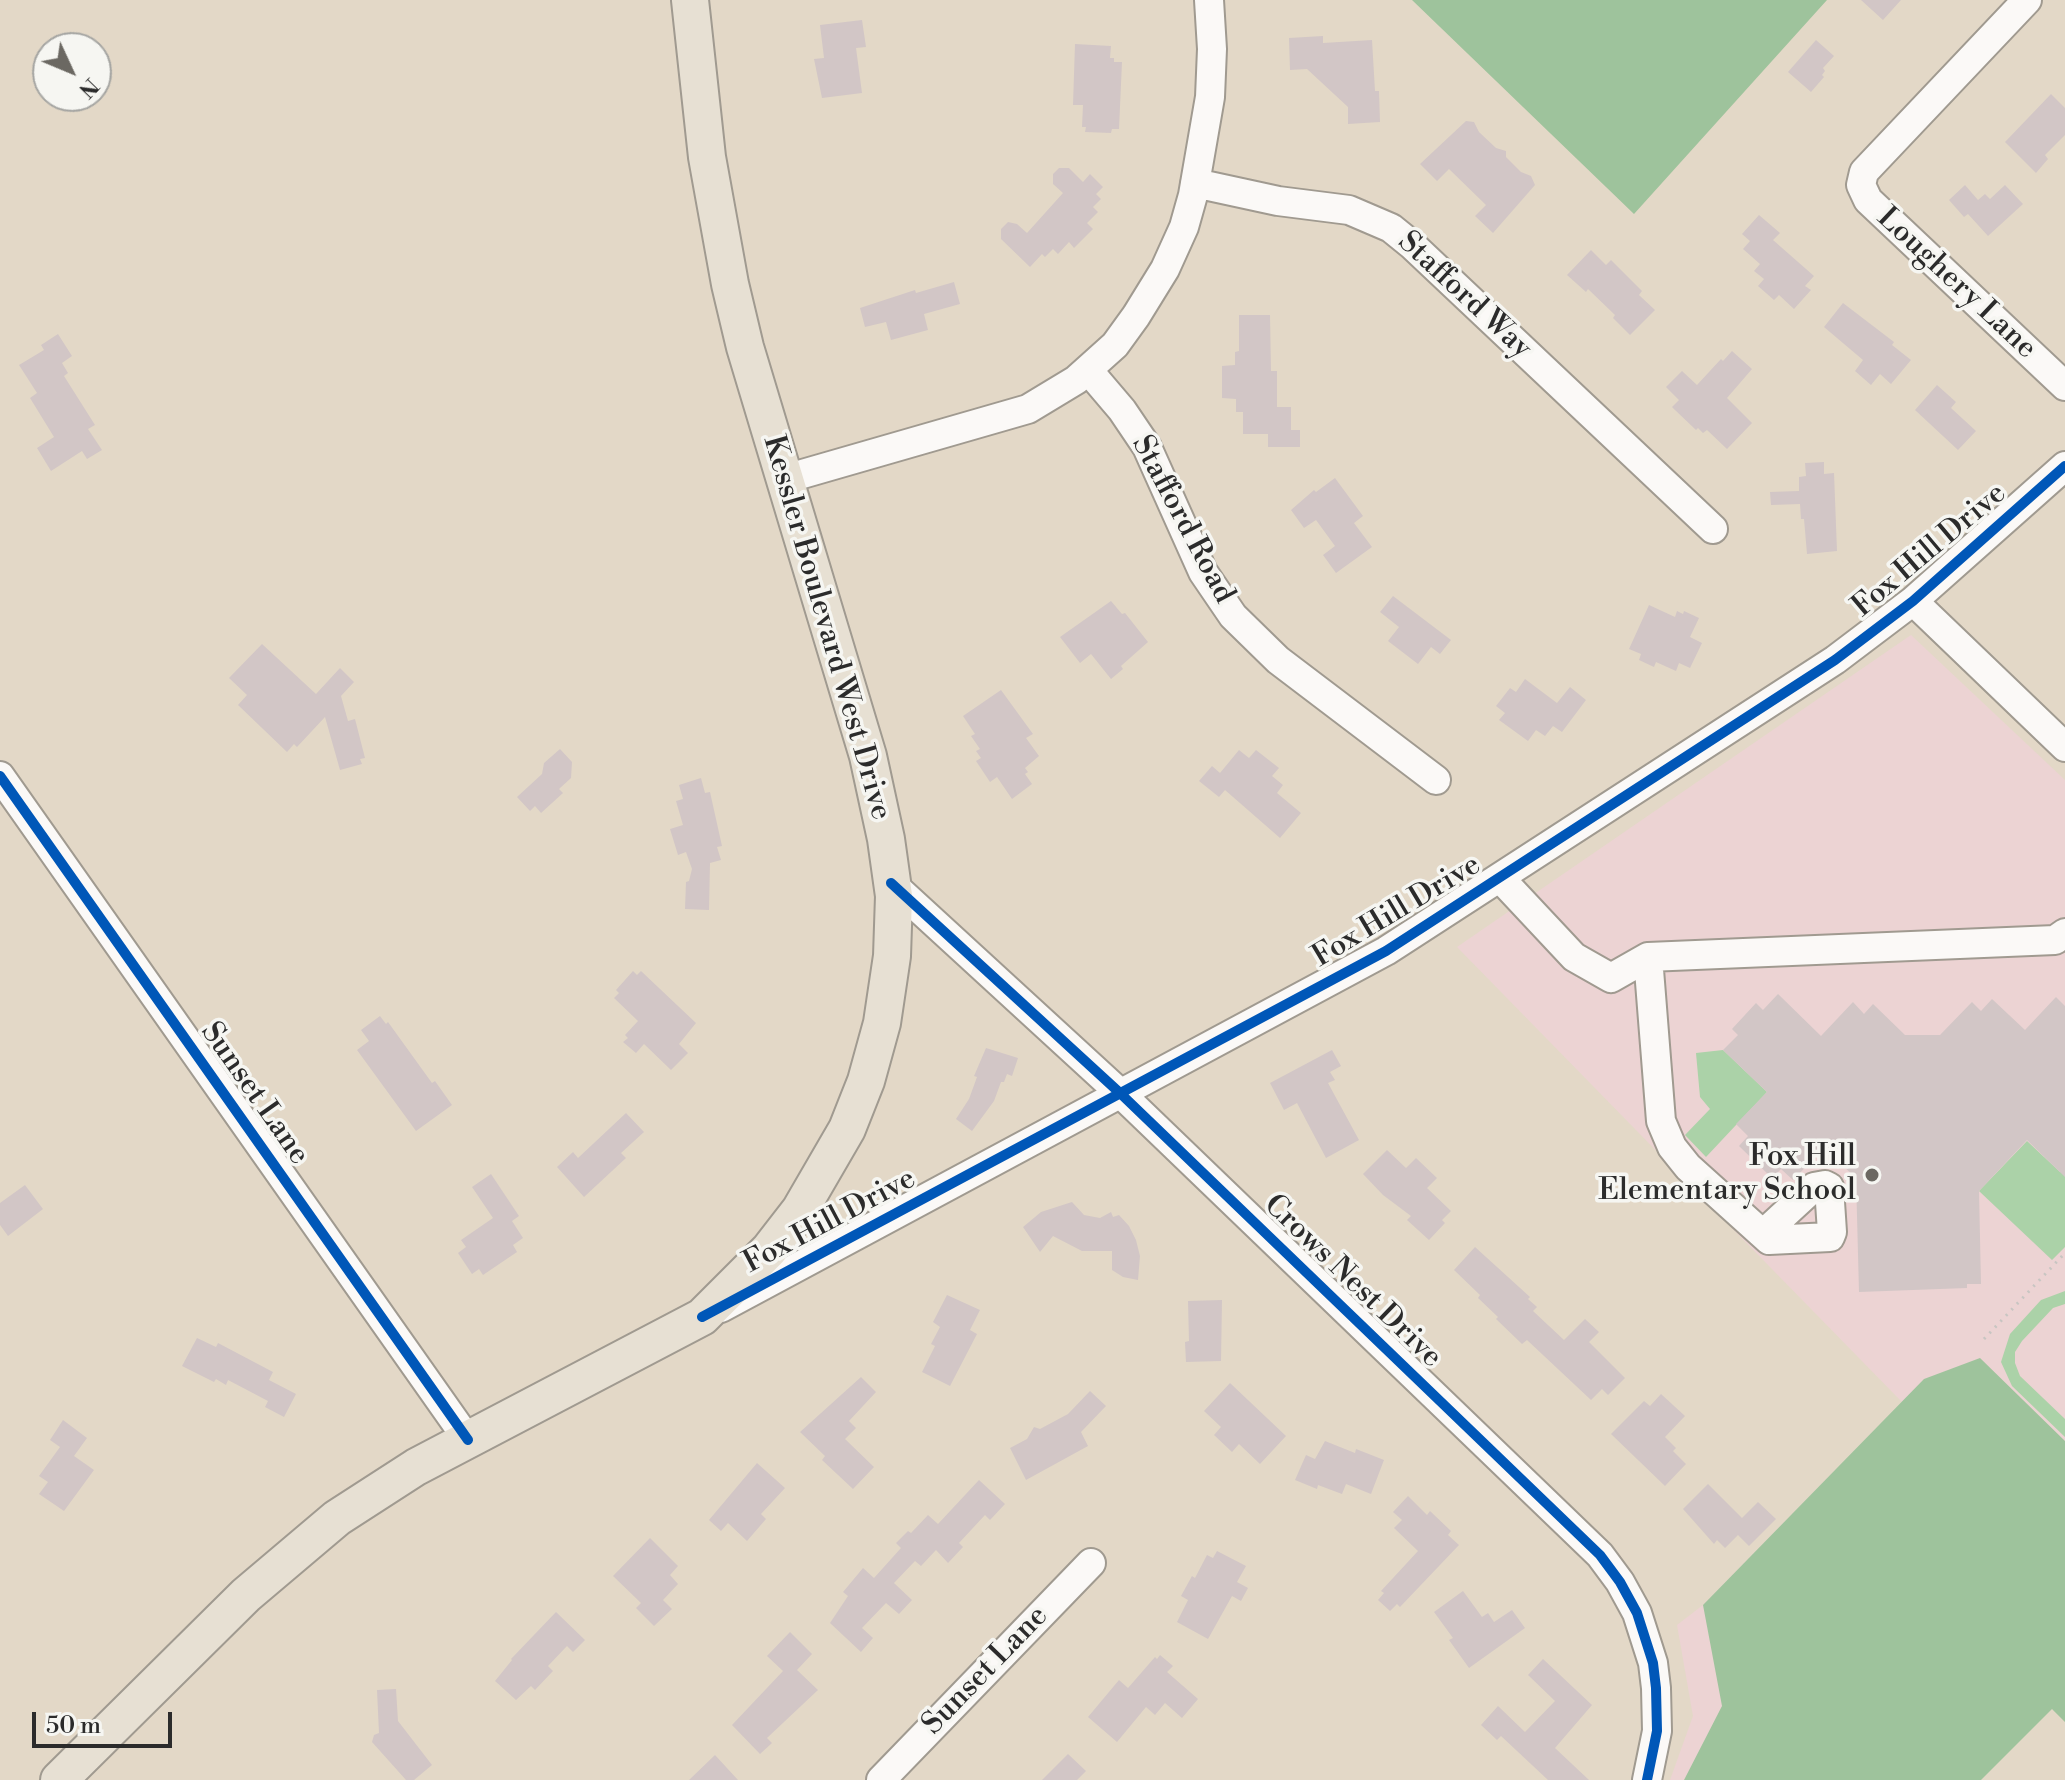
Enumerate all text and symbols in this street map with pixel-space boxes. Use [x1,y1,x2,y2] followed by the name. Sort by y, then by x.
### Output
[32,32,112,112] north arrow
[72,72,104,103] text: N
[1869,201,2043,367] street label: Loughery Lane
[1390,225,1538,367] street label: Stafford Way
[1123,430,1241,610] street label: Stafford Road
[754,432,898,824] street label: Kessler Boulevard West Drive
[1846,476,2014,626] street label: Fox Hill Drive
[1307,848,1487,976] street label: Fox Hill Drive
[192,1016,316,1172] street label: Sunset Lane
[1598,1140,1856,1210] place label: Fox Hill Elementary School
[738,1162,922,1282] street label: Fox Hill Drive
[1863,1166,1881,1184] marker: Fox Hill Elementary School
[1255,1188,1449,1376] street label: Crows Nest Drive
[916,1599,1056,1743] street label: Sunset Lane
[36,1696,176,1746] scale bar
[46,1711,101,1741] text: 50 m

